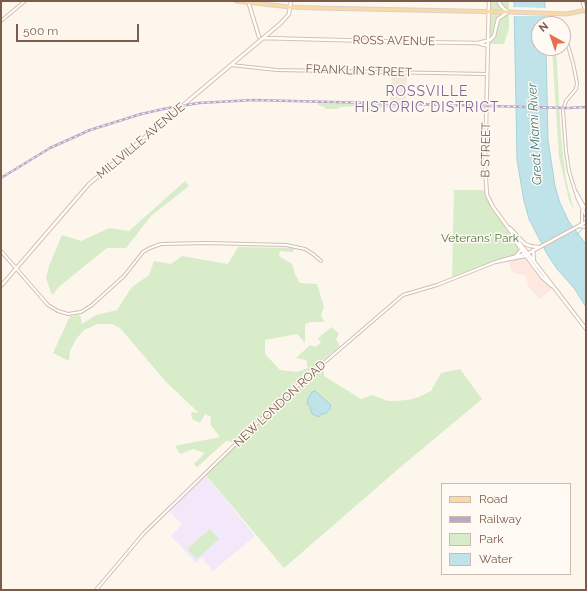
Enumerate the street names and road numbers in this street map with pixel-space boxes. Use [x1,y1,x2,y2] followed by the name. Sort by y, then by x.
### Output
[352,33,436,49] street label: ROSS AVENUE
[305,62,413,80] street label: FRANKLIN STREET
[94,100,188,182] street label: MILLVILLE AVENUE
[478,122,494,178] street label: B STREET
[231,358,329,450] street label: NEW LONDON ROAD

